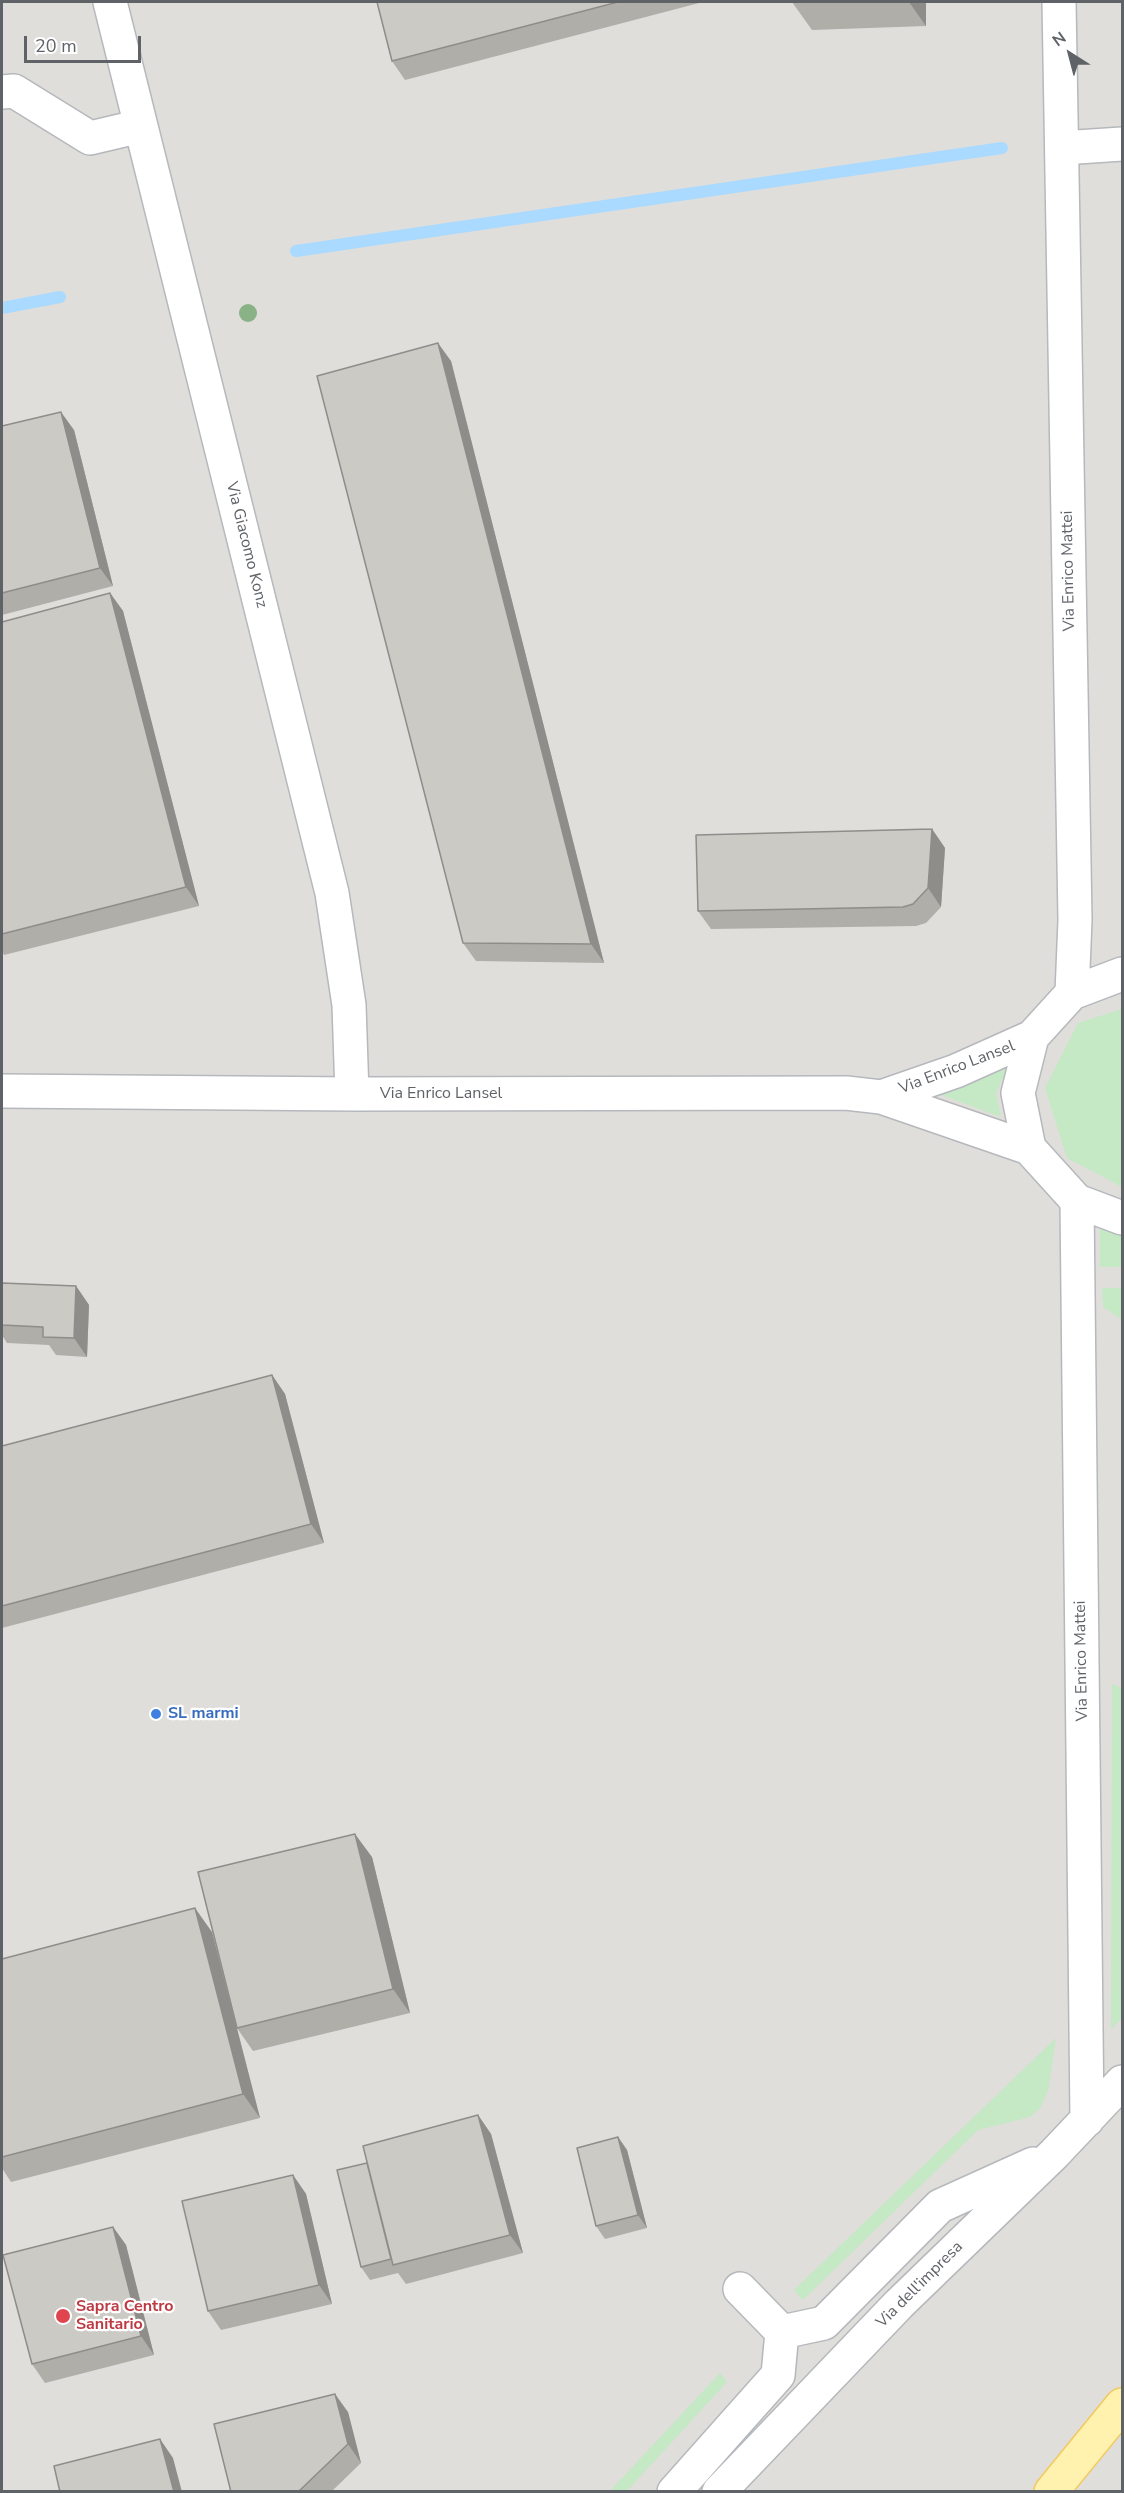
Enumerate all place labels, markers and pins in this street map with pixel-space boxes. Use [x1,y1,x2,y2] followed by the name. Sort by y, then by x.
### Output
[168,1704,239,1724] place label: SL marmi
[149,1707,163,1721] marker: SL marmi
[76,2297,174,2335] place label: Sapra Centro Sanitario
[54,2307,72,2325] marker: Sapra Centro Sanitario

